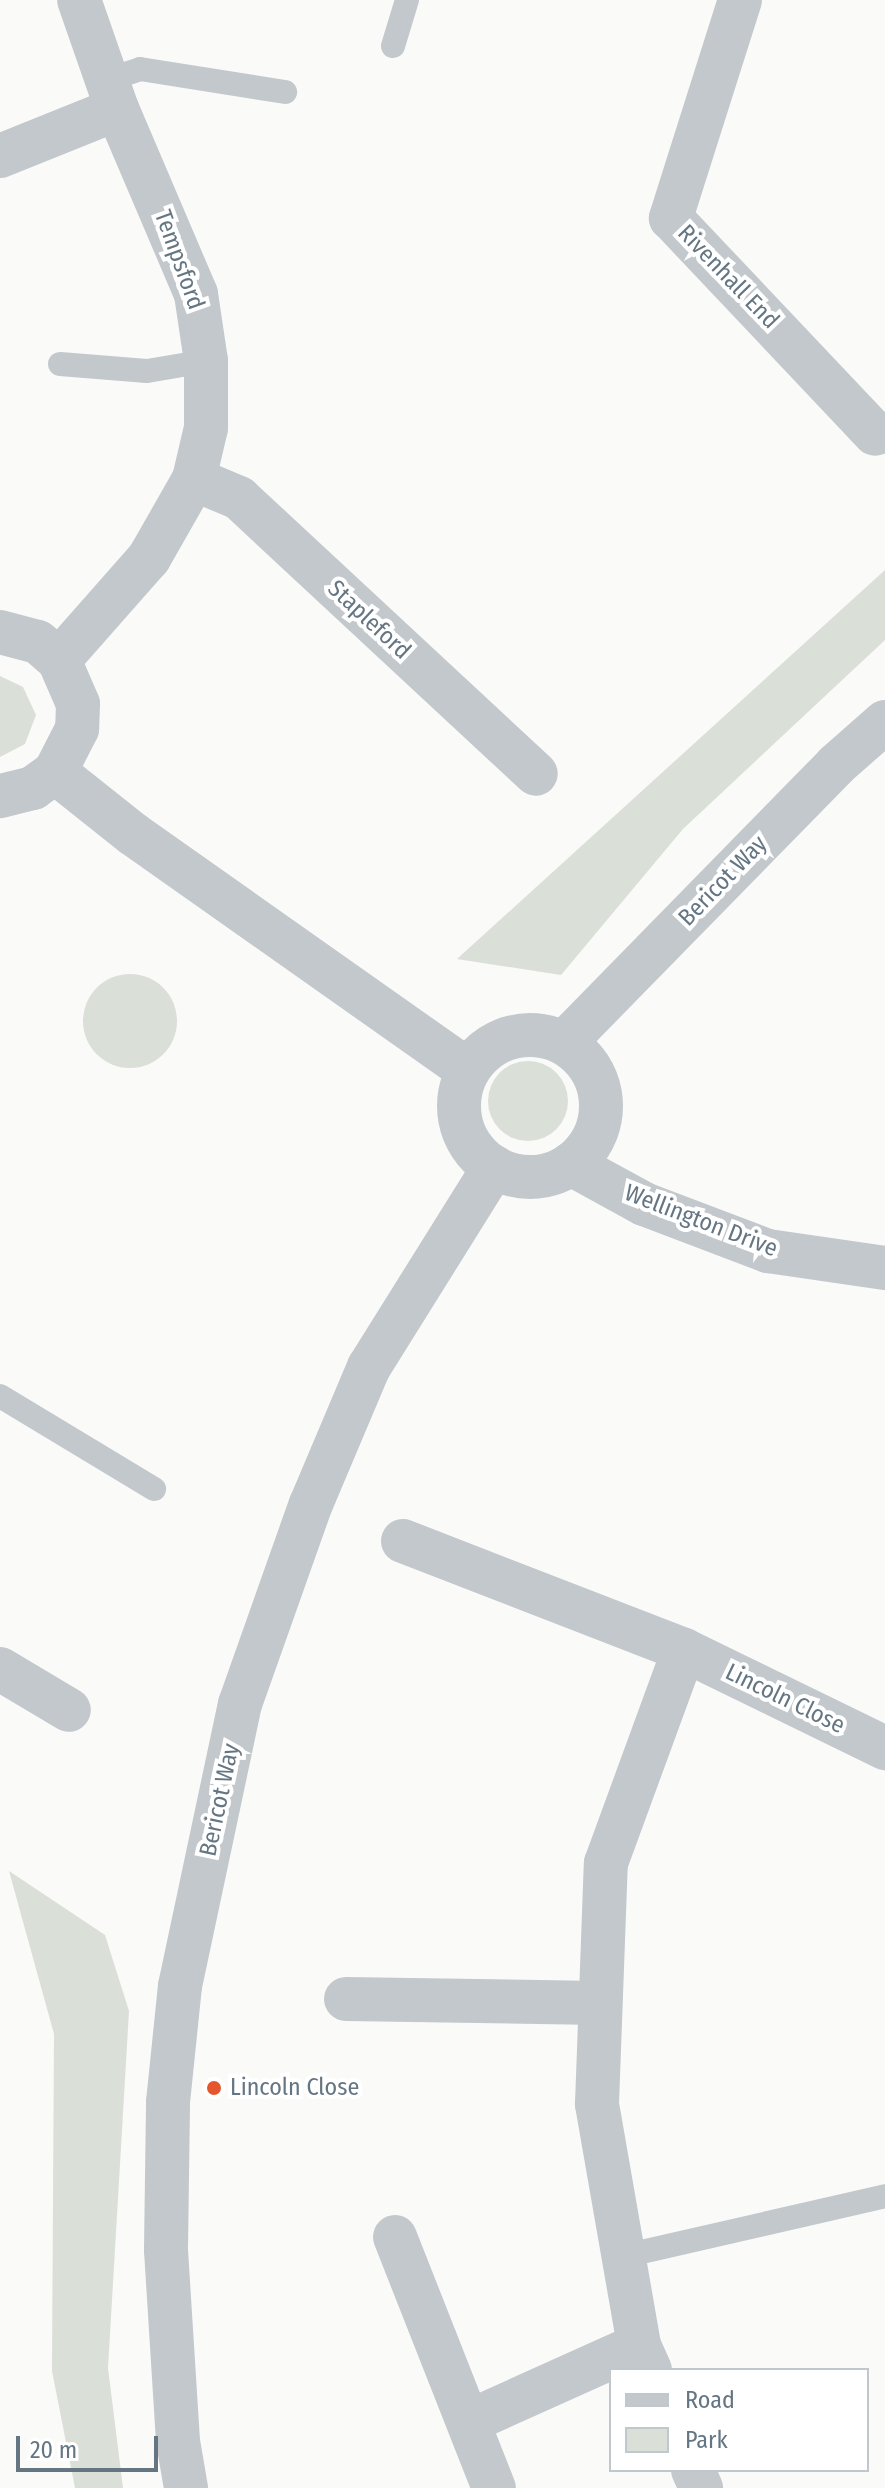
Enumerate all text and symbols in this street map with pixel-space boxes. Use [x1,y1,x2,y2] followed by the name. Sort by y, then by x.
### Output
[148,206,210,314] street label: Tempsford
[671,219,785,335] street label: Rivenhall End
[322,575,416,665] street label: Stapleford
[673,830,773,932] street label: Bericot Way
[620,1179,782,1263] street label: Wellington Drive
[721,1658,849,1740] street label: Lincoln Close
[194,1741,246,1859] street label: Bericot Way
[230,2074,359,2102] place label: Lincoln Close
[205,2079,223,2097] marker: Lincoln Close
[609,2368,869,2472] legend
[685,2386,735,2414] text: Road
[20,2420,162,2470] scale bar
[685,2426,728,2454] text: Park
[30,2436,77,2464] text: 20 m

